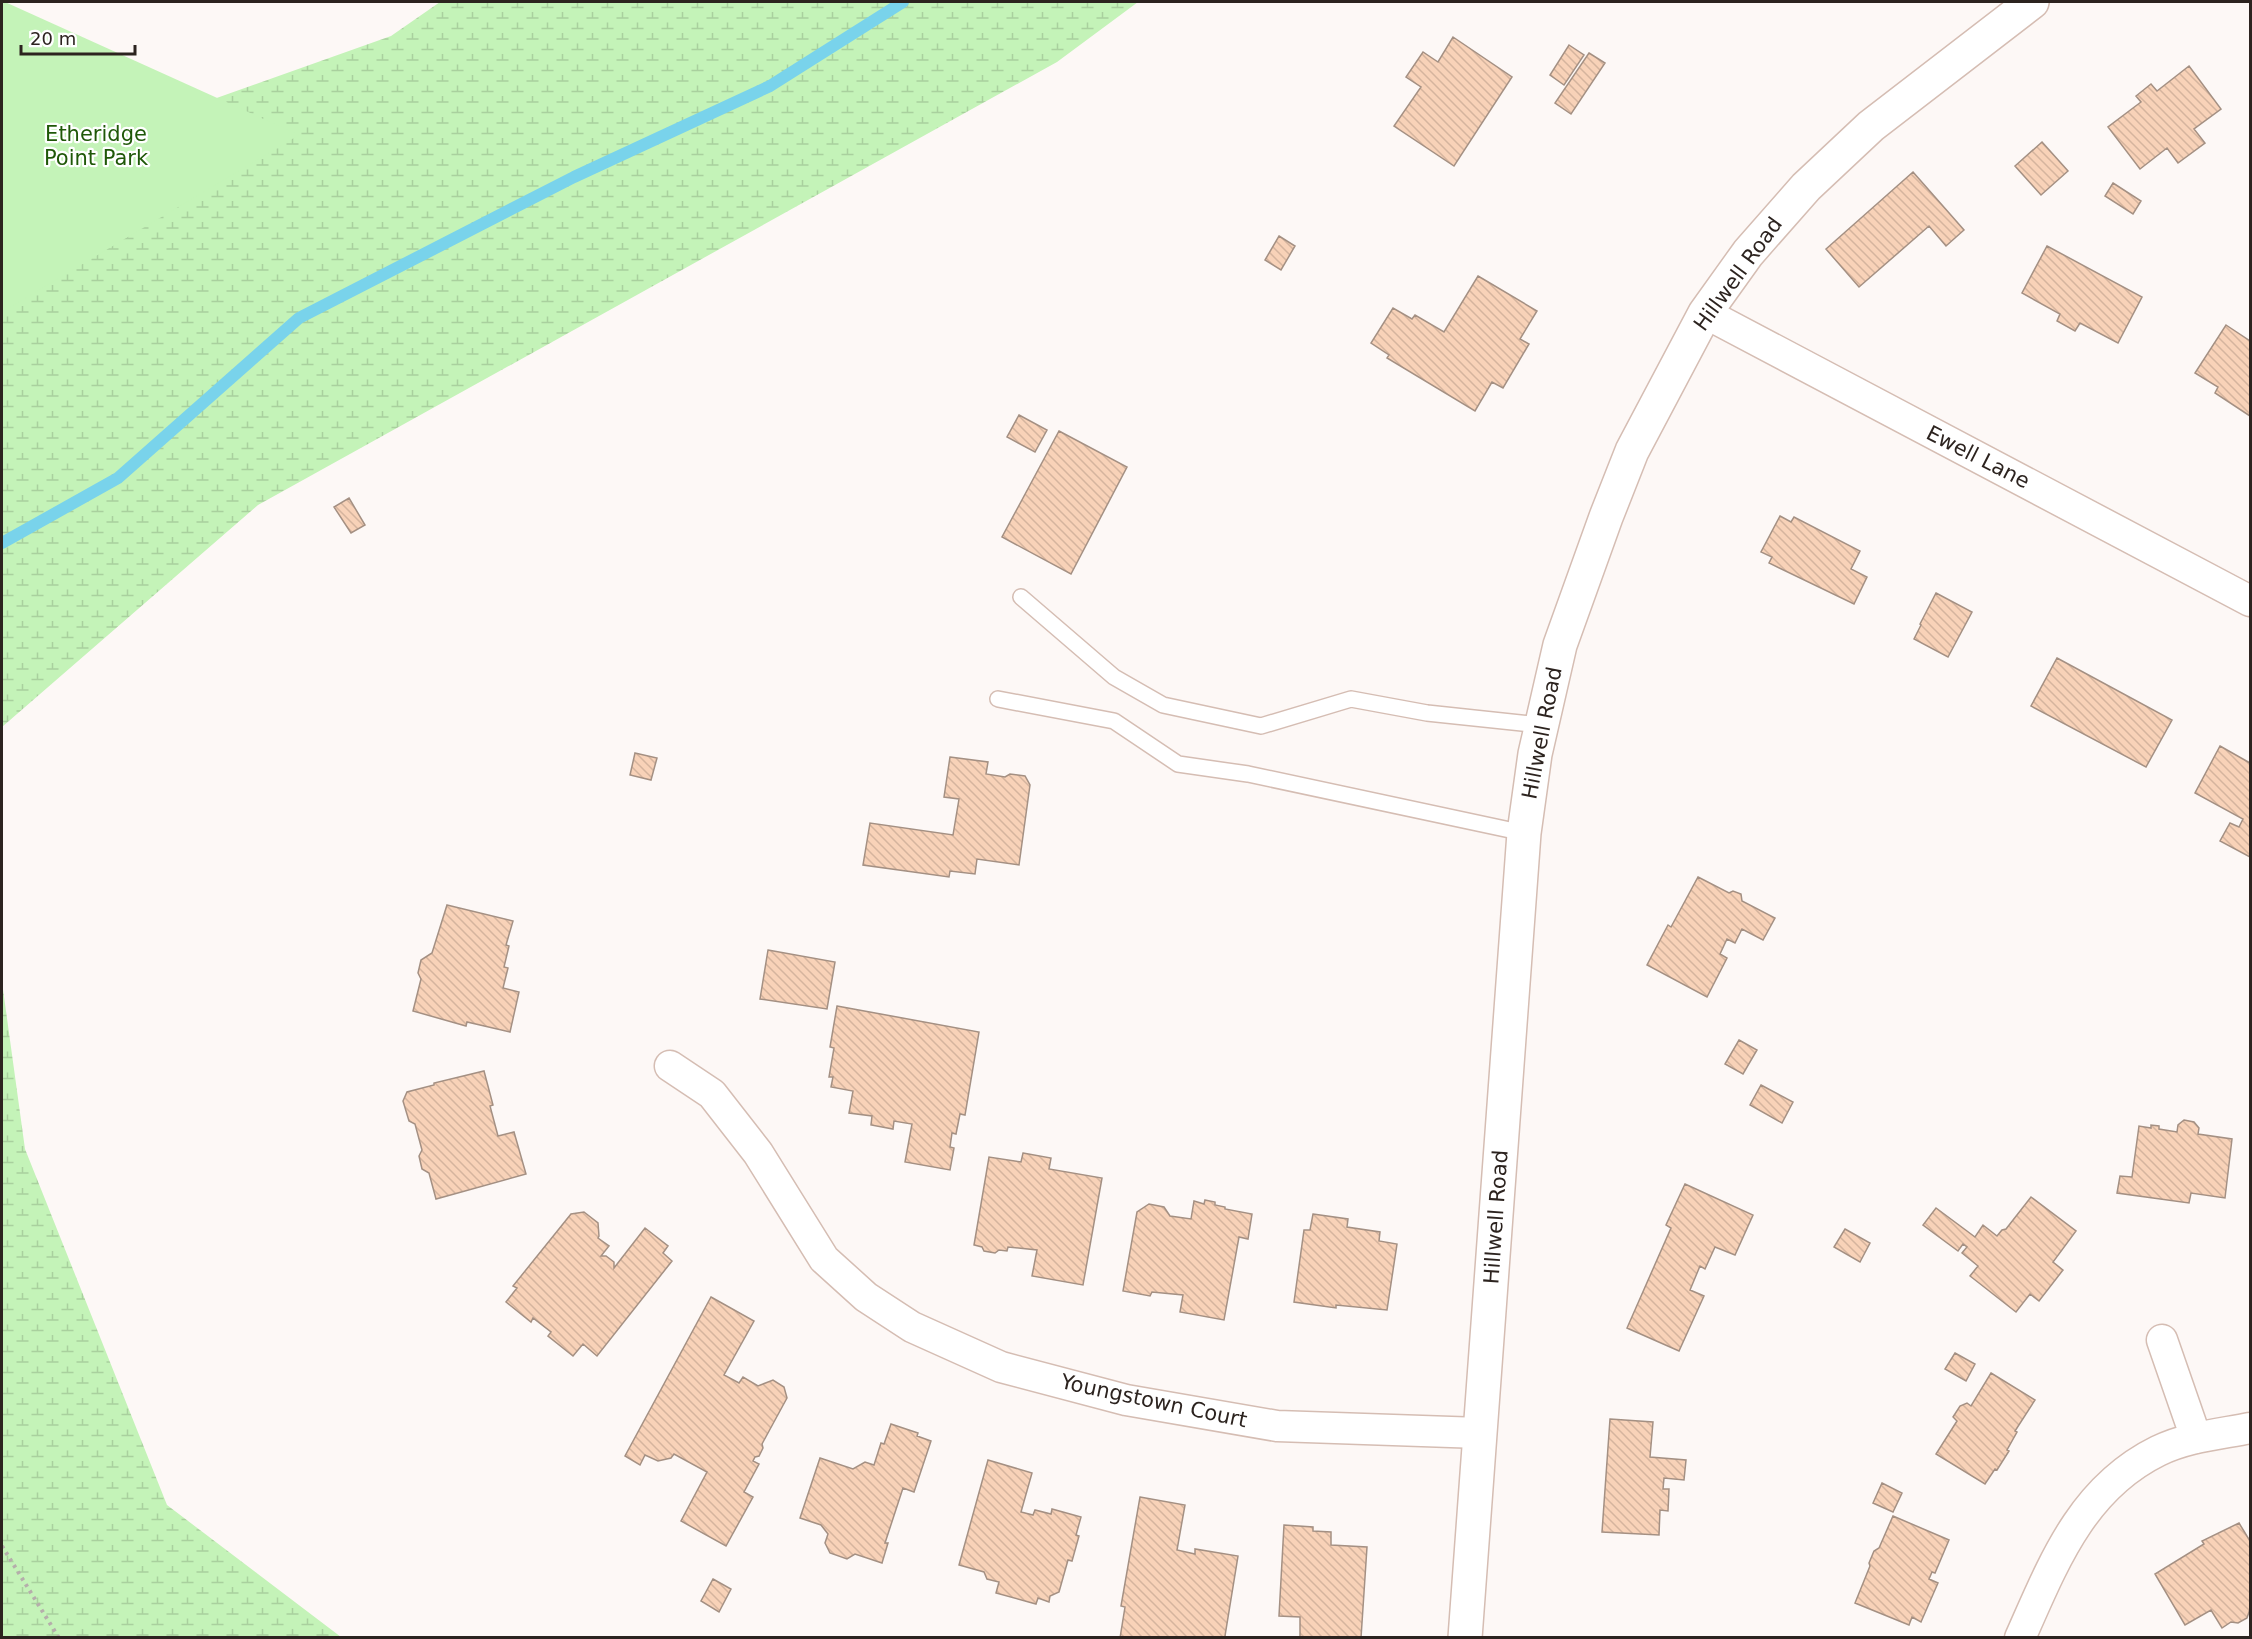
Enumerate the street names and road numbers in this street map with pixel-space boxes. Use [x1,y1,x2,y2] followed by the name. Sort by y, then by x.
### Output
[1689,213,1787,335] street label: Hillwell Road
[1922,421,2034,493] street label: Ewell Lane
[1517,665,1567,801] street label: Hillwell Road
[1479,1149,1513,1285] street label: Hillwell Road
[1058,1369,1249,1432] street label: Youngstown Court

